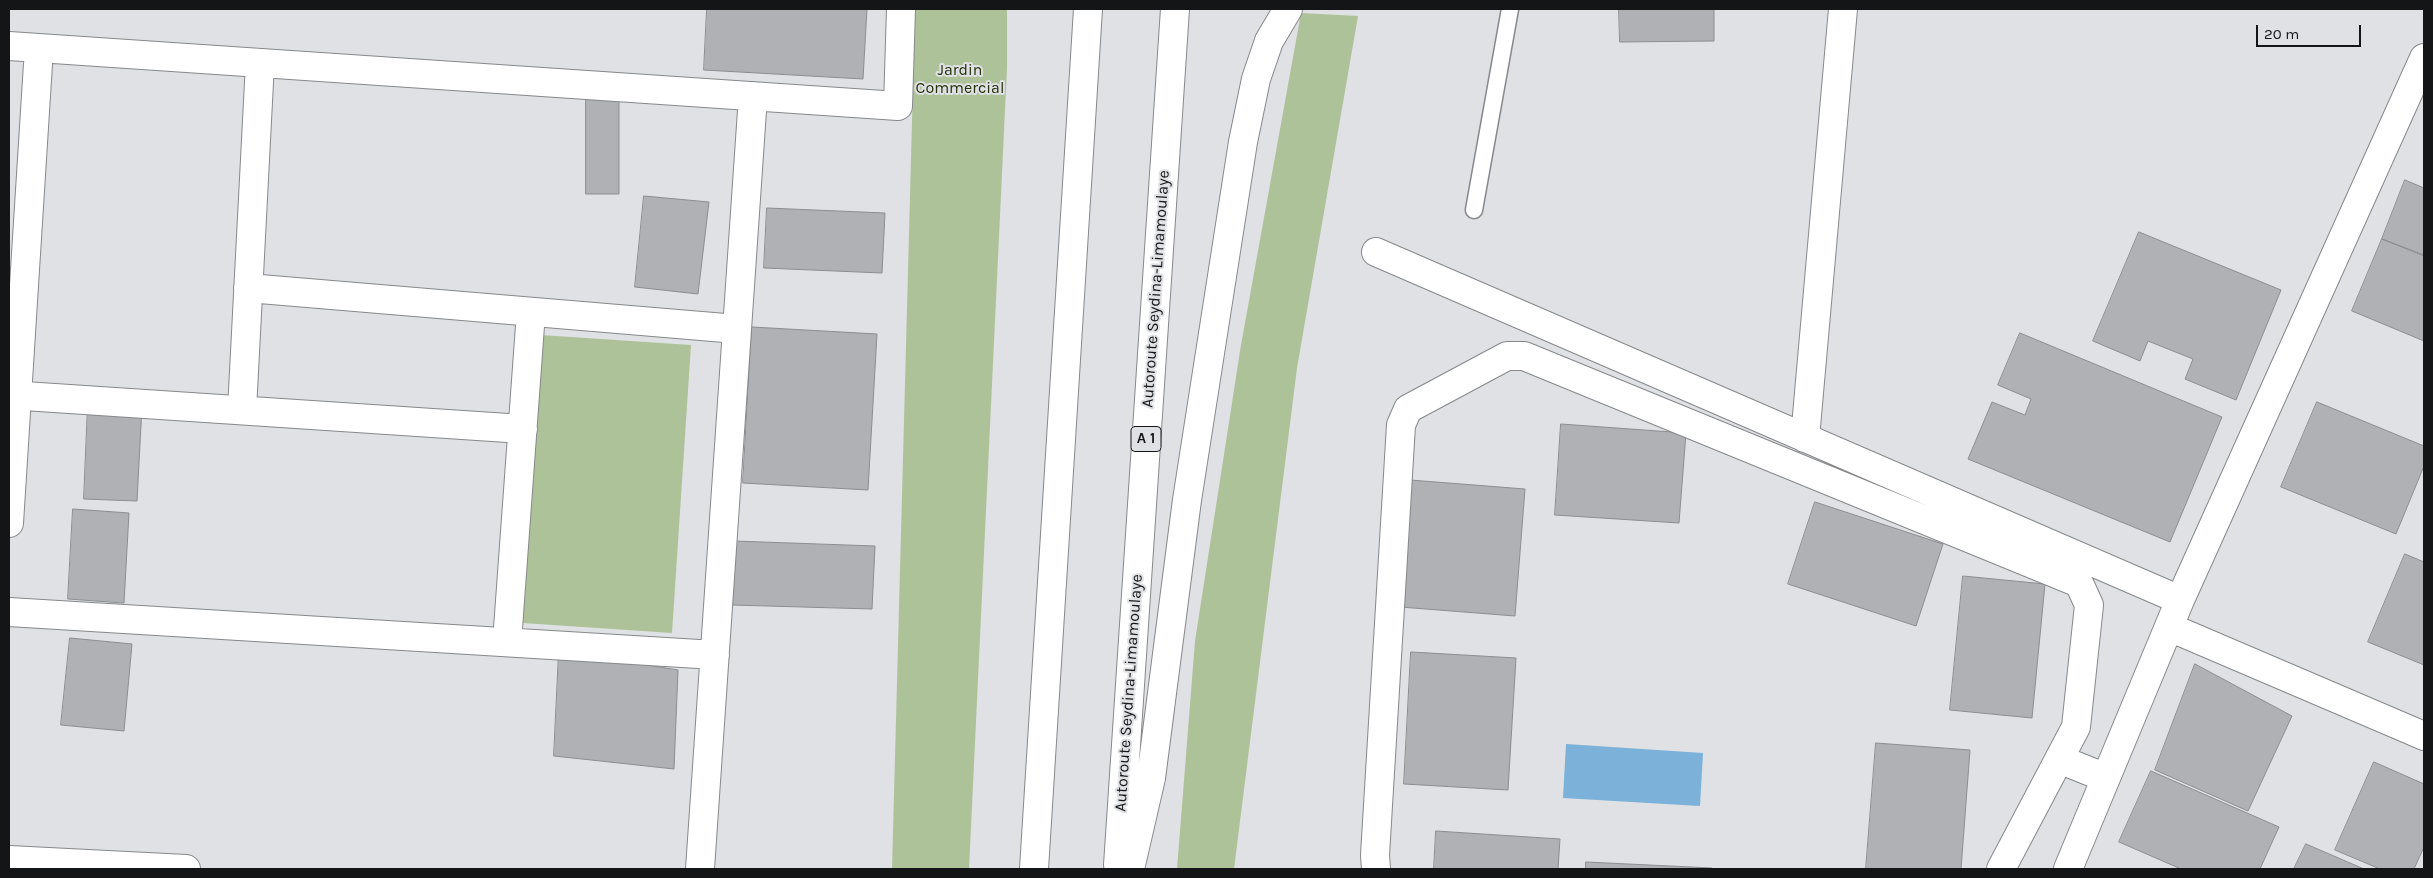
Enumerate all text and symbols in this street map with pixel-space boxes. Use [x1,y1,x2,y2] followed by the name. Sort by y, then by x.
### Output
[2258,15,2363,47] scale bar
[2264,25,2299,43] text: 20 m
[916,60,1004,98] park label: Jardin Commercial
[1138,170,1174,408] street label: Autoroute Seydina-Limamoulaye
[1131,426,1161,452] road number: A 1
[1111,574,1147,812] street label: Autoroute Seydina-Limamoulaye

